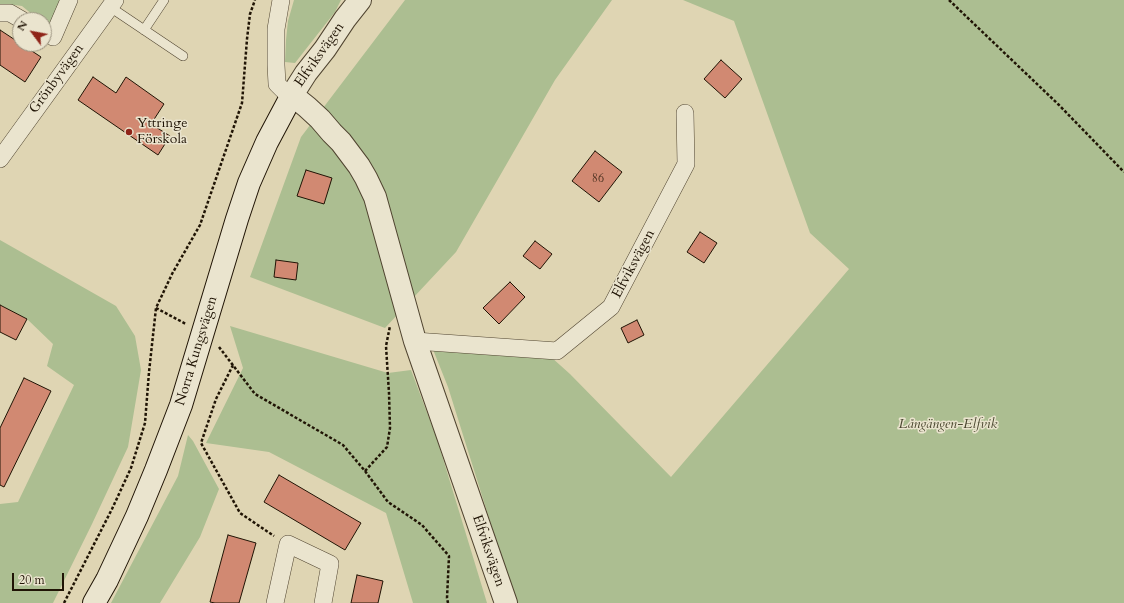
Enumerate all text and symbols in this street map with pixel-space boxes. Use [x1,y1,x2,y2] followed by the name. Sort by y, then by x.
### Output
[12,12,52,52] north arrow
[13,18,31,34] text: N
[292,19,348,91] street label: Elfviksvägen
[26,41,88,117] street label: Grönbyvägen
[137,116,187,148] place label: Yttringe Förskola
[124,127,134,137] marker: Yttringe Förskola
[592,172,604,186] house number: 86
[609,227,659,301] street label: Elfviksvägen
[172,294,222,408] street label: Norra Kungsvägen
[899,417,997,433] park label: Långängen-Elfvik
[468,513,508,589] street label: Elfviksvägen
[14,565,66,591] scale bar
[19,572,45,588] text: 20 m

